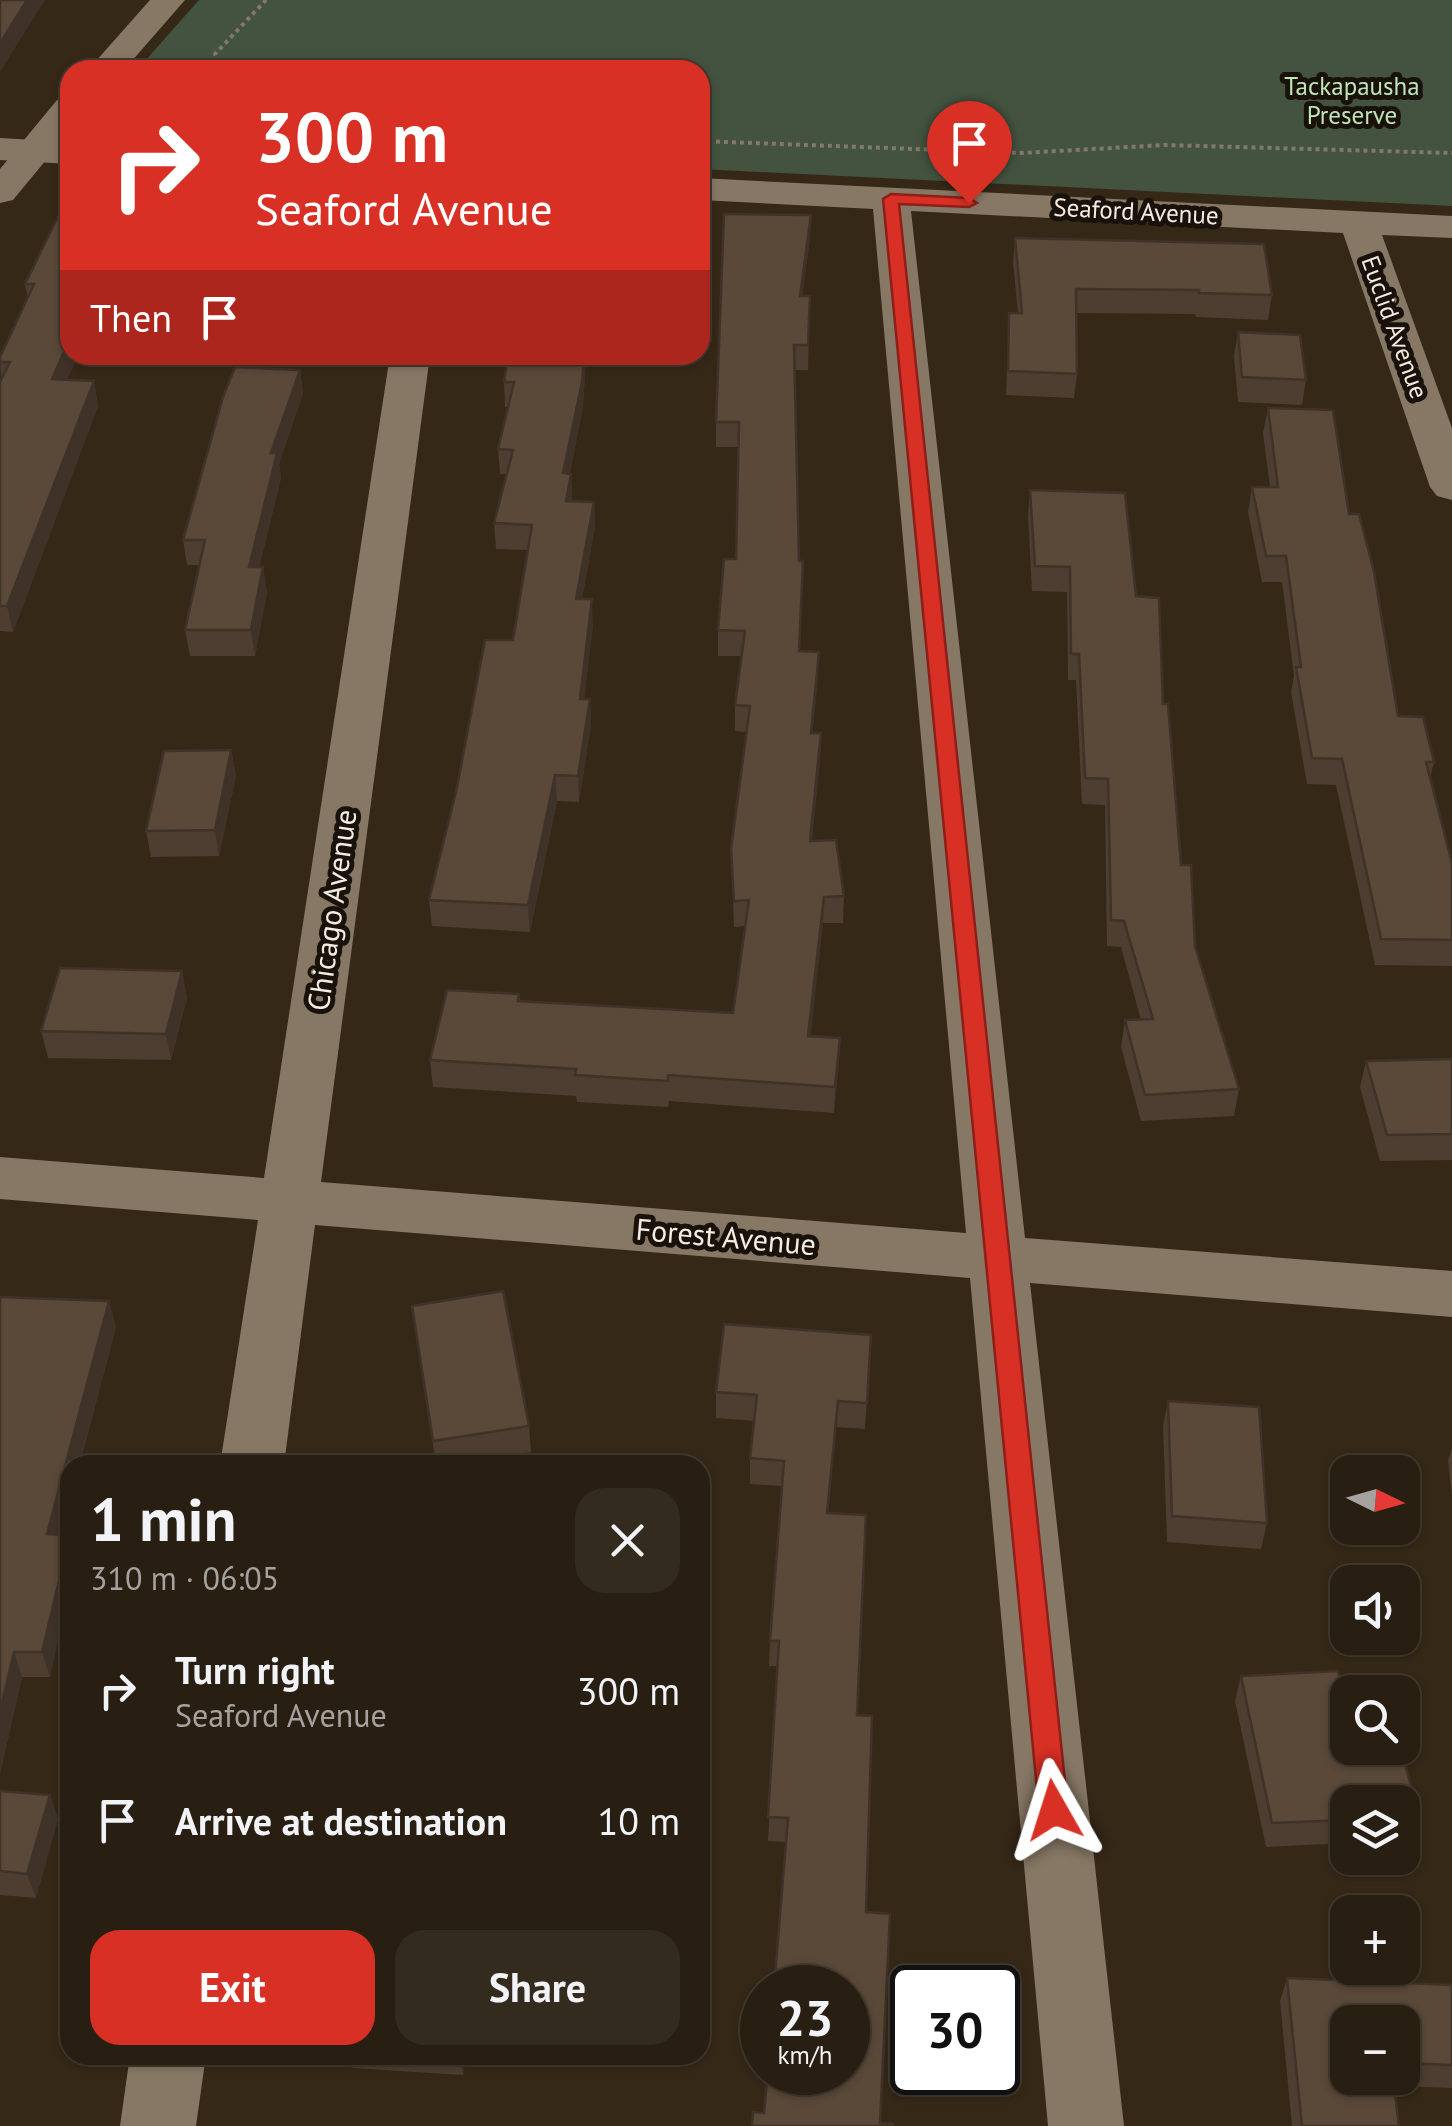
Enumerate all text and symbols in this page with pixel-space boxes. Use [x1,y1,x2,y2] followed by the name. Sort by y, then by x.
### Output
[1284,70,1420,131] park label: Tackapausha Preserve
[255,91,448,181] text: 300 m
[90,100,220,230] icon: right
[927,101,1012,204] pin
[942,116,997,171] icon: arrive
[255,179,553,237] text: Seaford Avenue
[1053,191,1219,231] street label: Seaford Avenue
[1354,251,1436,403] street label: Euclid Avenue
[192,290,247,345] icon: arrive
[90,293,172,342] text: Then
[298,807,364,1013] street label: Chicago Avenue
[634,1209,818,1263] street label: Forest Avenue
[1330,1455,1420,1545] north arrow
[1330,1455,1420,2095] map controls
[90,1480,236,1558] text: 1 min
[575,1488,680,1593] button: close
[90,1557,279,1599] text: 310 m · 06:05
[1330,1565,1420,1655] button: sound
[175,1645,335,1694] text: Turn right
[90,1663,145,1718] icon: right
[577,1666,680,1715] text: 300 m
[1330,1675,1420,1765] button: search
[175,1694,387,1736] text: Seaford Avenue
[1002,1758,1106,1862] position arrow
[1330,1785,1420,1875] button: layers
[90,1793,145,1848] icon: arrive
[175,1796,507,1845] text: Arrive at destination
[598,1796,680,1845] text: 10 m
[1330,1895,1420,1985] button: +
[90,1930,375,2045] button: Exit
[395,1930,680,2045] button: Share
[890,1965,1020,2095] speed limit sign: 30
[777,1985,833,2050] text: 23
[1330,2005,1420,2095] button: −
[778,2039,832,2071] text: km/h

